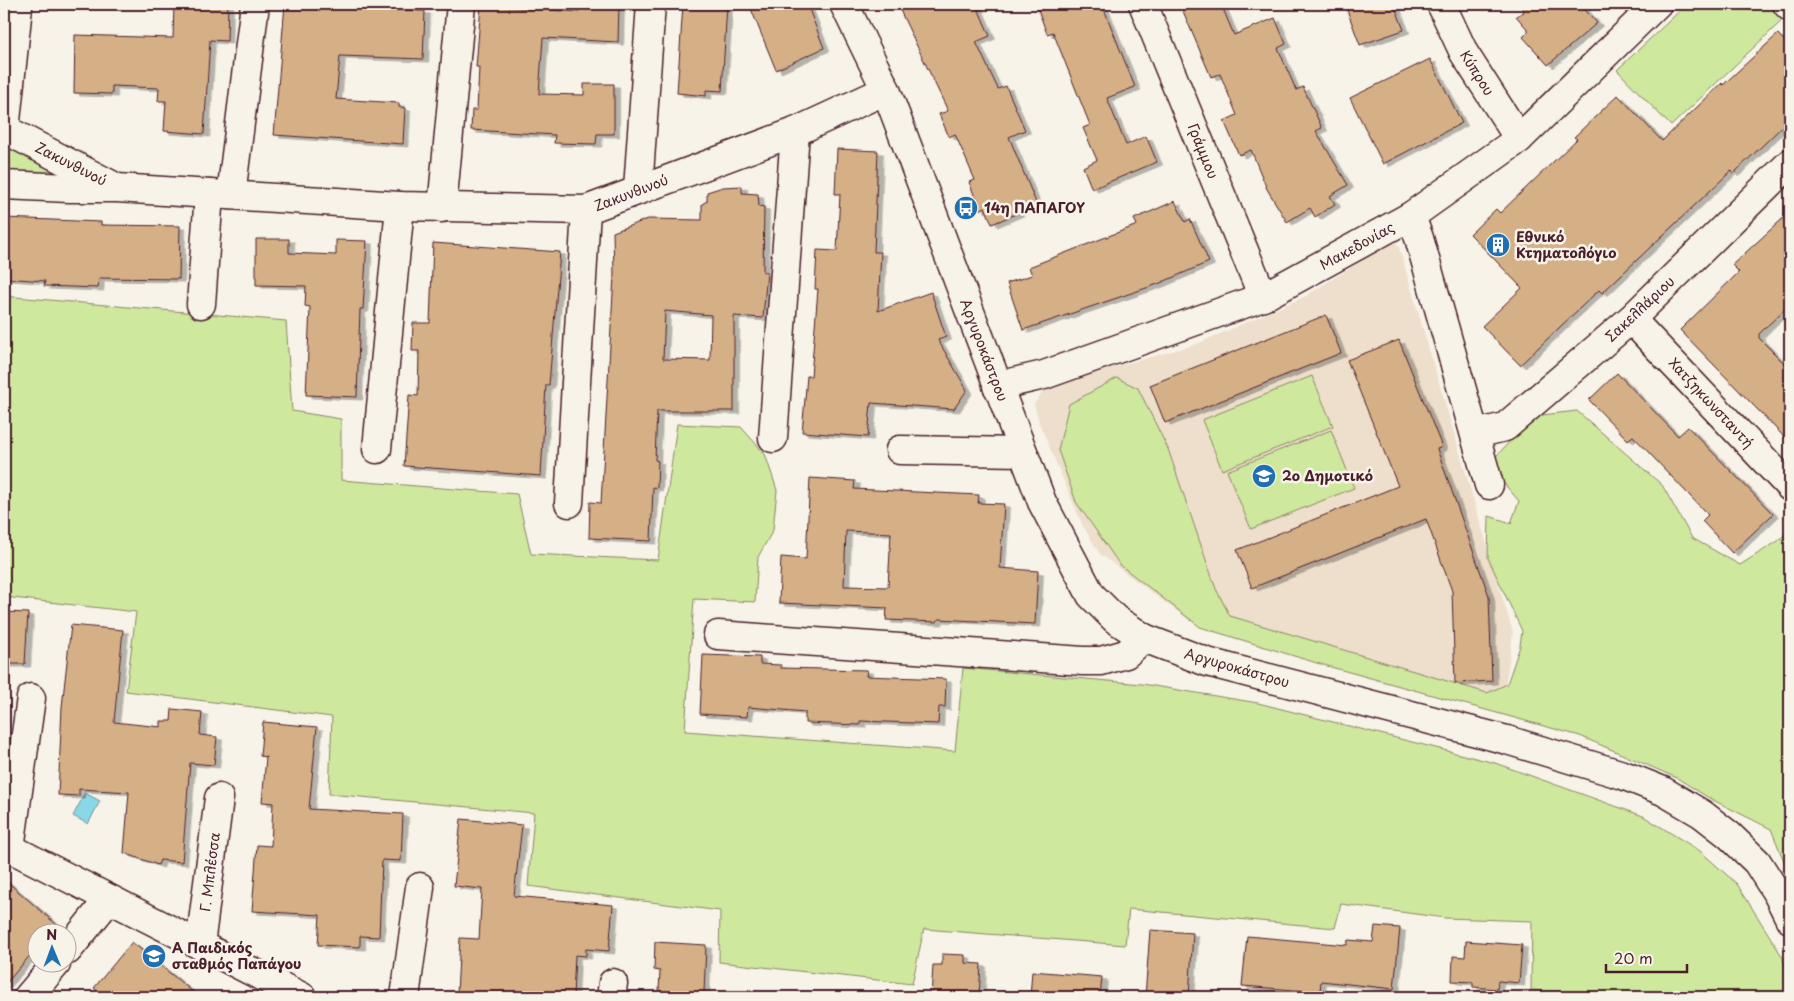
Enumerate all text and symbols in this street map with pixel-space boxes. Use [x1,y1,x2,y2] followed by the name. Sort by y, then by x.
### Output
[1455,46,1500,99] street label: Κύπρου
[1183,120,1224,182] street label: Γράμμου
[32,137,111,191] street label: Ζακυνθινού
[591,169,671,216] street label: Ζακυνθινού
[953,195,979,221] bus stop icon: 14η ΠΑΠΑΓΟΥ
[984,197,1085,218] place label: 14η ΠΑΠΑΓΟΥ
[1316,216,1398,275] street label: Μακεδονίας
[1516,226,1616,263] place label: Εθνικό Κτηματολόγιο
[1485,232,1511,258] building icon: Εθνικό Κτηματολόγιο
[1600,271,1679,346] street label: Σακελλάριου
[955,295,1014,404] street label: Αργυροκάστρου
[1664,353,1759,452] street label: Χατζηκωνσταντή
[1251,463,1277,489] school or university icon: 2ο Δημοτικό
[1282,465,1373,486] place label: 2ο Δημοτικό
[1182,642,1292,693] street label: Αργυροκάστρου
[194,831,225,913] street label: Γ. Μπλέσσα
[28,924,78,974] north arrow
[46,924,57,945] text: N
[172,937,301,974] place label: Α Παιδικός σταθμός Παπάγου
[1606,941,1688,973] scale bar
[141,943,167,969] school or university icon: Α Παιδικός σταθμός Παπάγου
[1614,946,1653,969] text: 20 m

